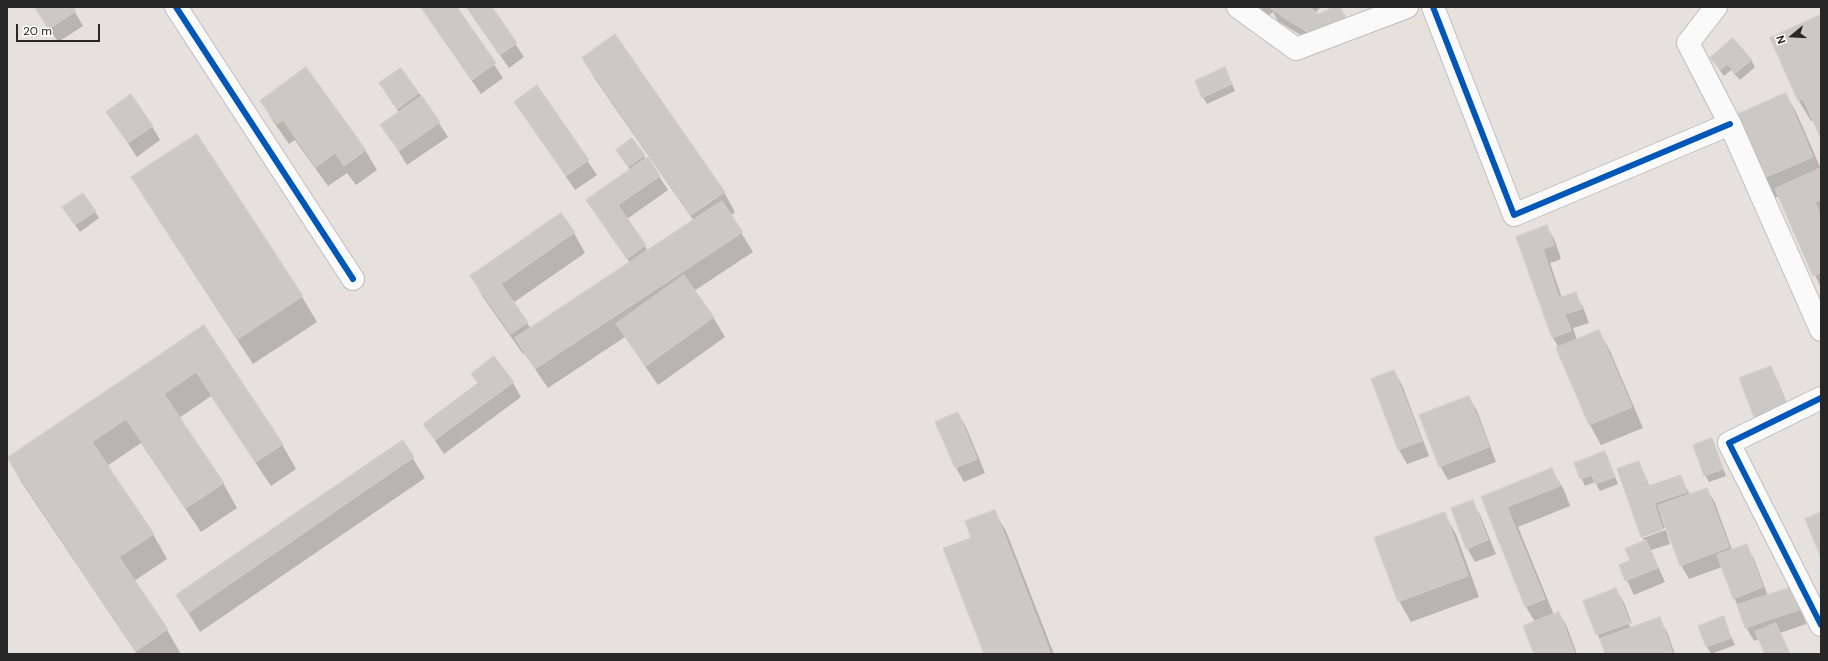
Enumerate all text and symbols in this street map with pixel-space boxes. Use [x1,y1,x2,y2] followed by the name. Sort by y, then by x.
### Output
[18,16,102,42] scale bar
[1772,16,1812,56] north arrow
[23,23,52,39] text: 20 m
[1773,34,1788,46] text: N

